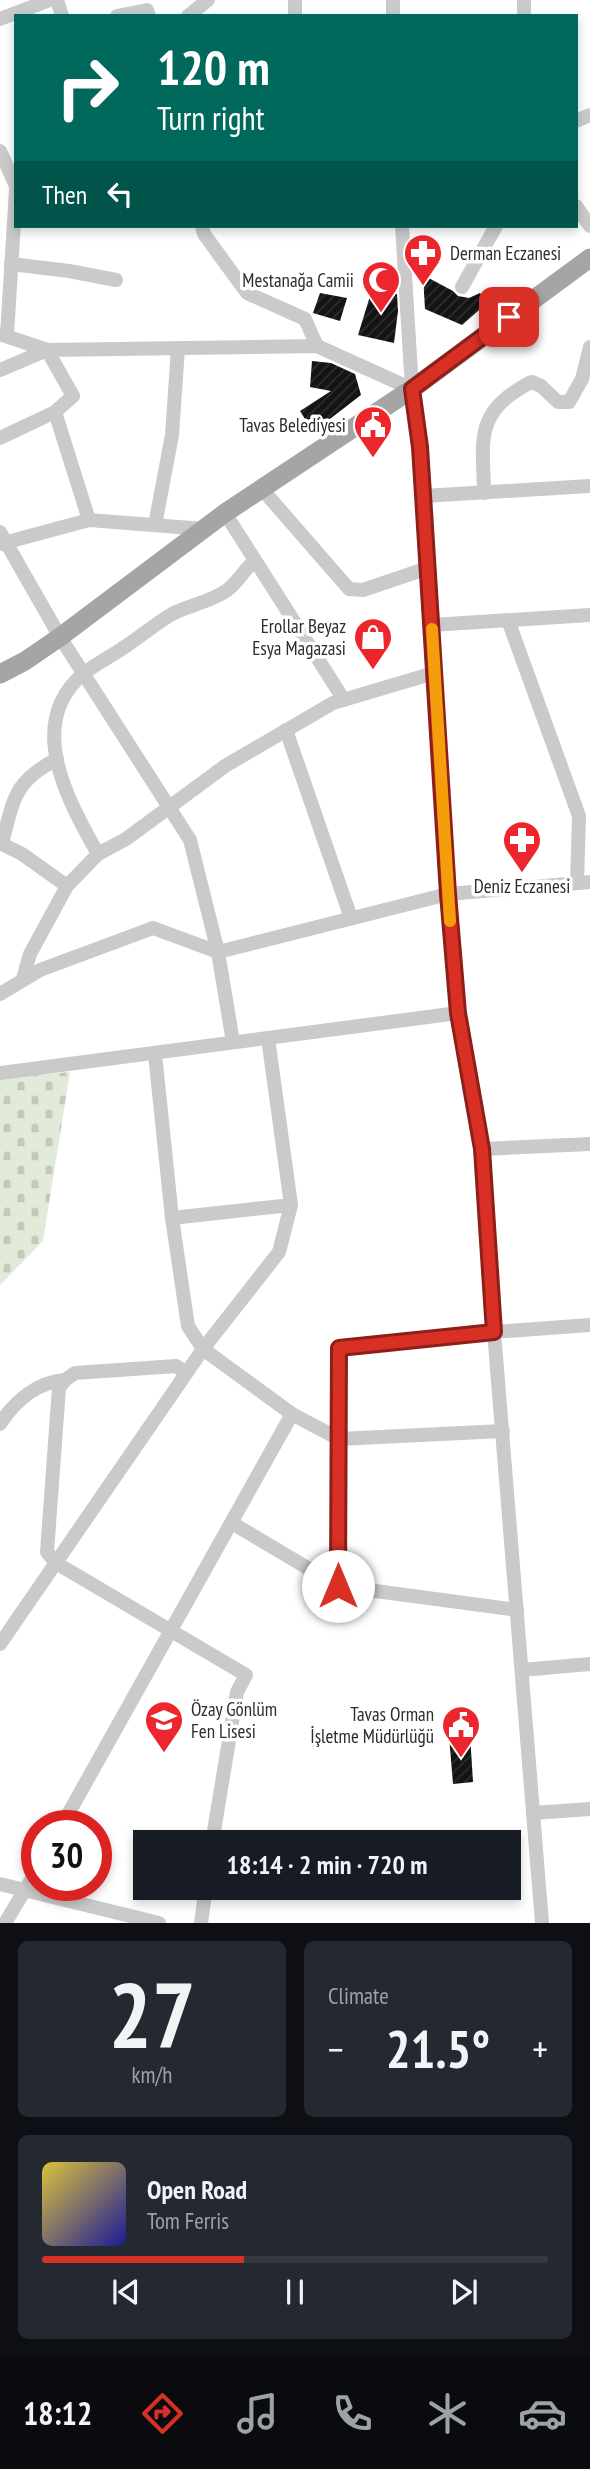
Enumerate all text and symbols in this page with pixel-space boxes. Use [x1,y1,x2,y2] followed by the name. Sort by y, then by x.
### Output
[157,35,270,99] text: 120 m
[42,42,133,133] icon: right
[157,97,265,139] text: Turn right
[101,175,139,213] icon: left
[42,178,87,211] text: Then
[402,232,444,287] pharmacy icon: Derman Eczanesi
[450,241,561,265] place label: Derman Eczanesi
[360,259,402,314] mosque icon: Mestanağa Camii
[242,268,354,292] place label: Mestanağa Camii
[479,287,539,347] pin
[490,298,528,336] icon: arrive
[352,404,394,459] public building icon: Tavas Belediyesi
[239,413,346,437] place label: Tavas Belediyesi
[252,614,346,660] place label: Erollar Beyaz Esya Magazasi
[352,616,394,671] shop icon: Erollar Beyaz Esya Magazasi
[501,819,543,874] pharmacy icon: Deniz Eczanesi
[474,874,570,898] place label: Deniz Eczanesi
[301,1549,375,1623] position arrow
[191,1697,277,1743] place label: Özay Gönlüm Fen Lisesi
[143,1699,185,1754] school or university icon: Özay Gönlüm Fen Lisesi
[310,1702,434,1748] place label: Tavas Orman İşletme Müdürlüğü
[440,1704,482,1759] public building icon: Tavas Orman İşletme Müdürlüğü
[21,1810,112,1901] speed limit sign: 30
[227,1848,427,1881] text: 18:14 · 2 min · 720 m
[109,1955,196,2073] text: 27
[328,1981,389,2010] text: Climate
[386,2015,490,2082] text: 21.5°
[328,2024,344,2073] text: −
[532,2024,548,2073] text: +
[132,2060,172,2089] text: km/h
[147,2173,247,2206] text: Open Road
[147,2206,229,2235] text: Tom Ferris
[107,2273,145,2311] icon: previous
[276,2273,314,2311] icon: pause
[445,2273,483,2311] icon: next
[138,2389,187,2438] icon: directions
[233,2389,282,2438] icon: music
[328,2389,377,2438] icon: phone
[423,2389,472,2438] icon: climate
[518,2389,567,2438] icon: car
[23,2392,92,2434] text: 18:12

